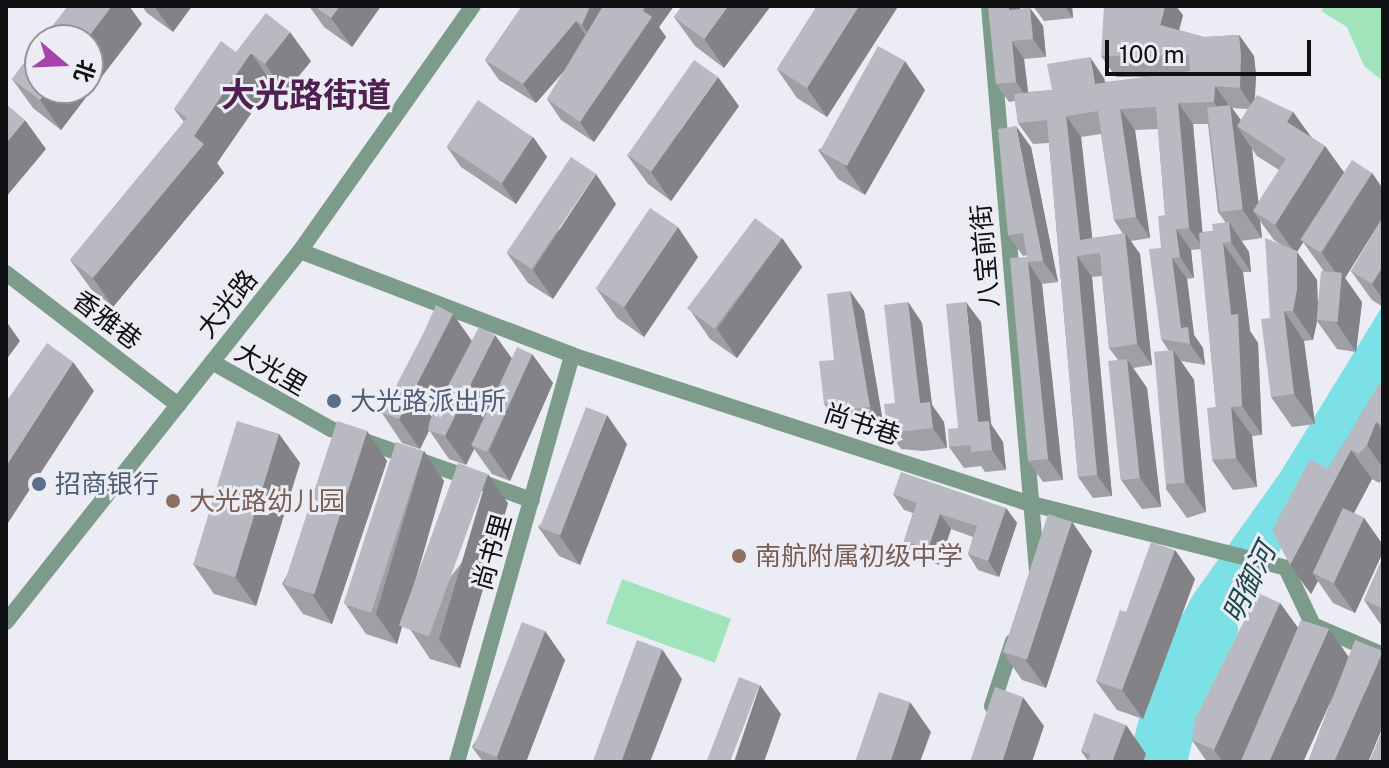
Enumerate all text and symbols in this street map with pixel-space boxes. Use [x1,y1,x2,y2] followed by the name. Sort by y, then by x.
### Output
[24,24,104,104] north arrow
[1109,24,1315,74] scale bar
[1119,40,1185,68] text: 100 m
[69,57,101,86] text: 北
[221,76,391,116] district label: 大光路街道
[965,203,1005,309] street label: 八宝前街
[190,264,264,344] street label: 大光路
[66,284,148,356] street label: 香雅巷
[229,336,313,402] street label: 大光里
[350,385,506,417] place label: 大光路派出所
[325,392,343,410] marker: 大光路派出所
[820,397,904,451] street label: 尚书巷
[55,468,159,500] place label: 招商银行
[30,475,48,493] marker: 招商银行
[189,485,345,517] place label: 大光路幼儿园
[164,492,182,510] marker: 大光路幼儿园
[466,510,518,594] street label: 尚书里
[1215,538,1283,628] water label: 明御河
[755,540,963,572] place label: 南航附属初级中学
[730,547,748,565] marker: 南航附属初级中学

